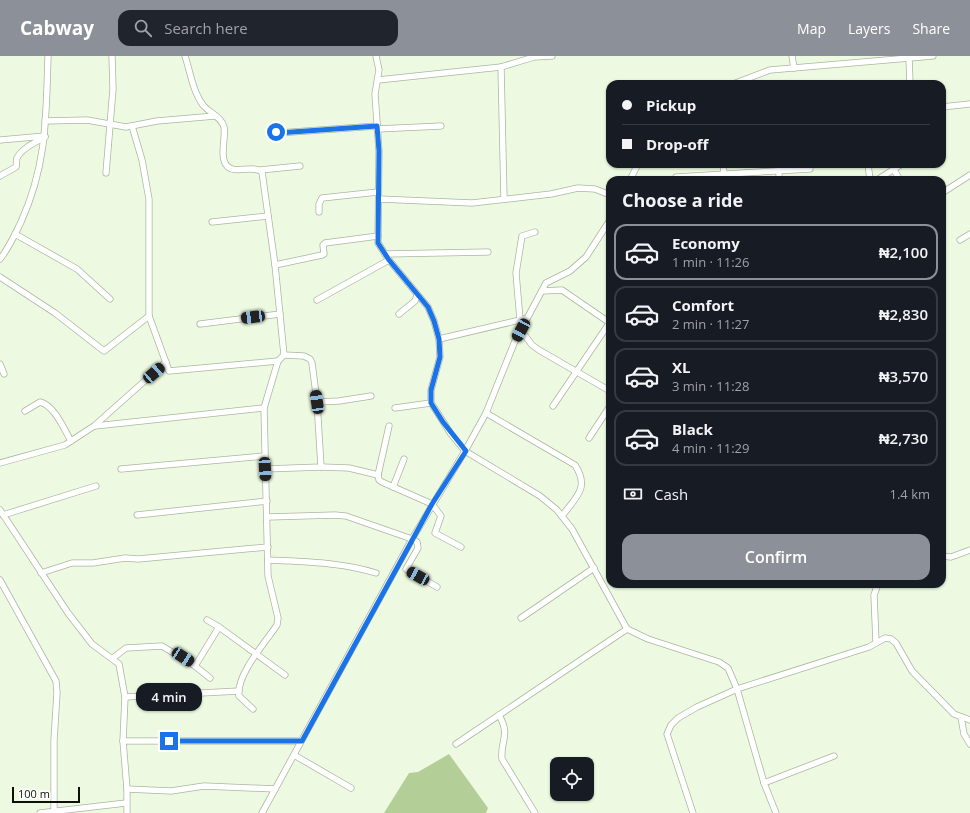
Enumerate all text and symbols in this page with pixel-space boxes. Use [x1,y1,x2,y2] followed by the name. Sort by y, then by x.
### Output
[118,10,398,46] search box
[20,15,94,41] text: Cabway
[132,17,154,39] icon: search
[164,18,248,38] text: Search here
[797,19,826,38] text: Map
[848,19,890,38] text: Layers
[912,19,950,38] text: Share
[646,95,696,115] text: Pickup
[267,123,285,141] route start
[646,134,708,154] text: Drop-off
[622,188,743,212] text: Choose a ride
[672,233,740,253] text: Economy
[624,234,660,270] icon: car
[879,242,928,262] text: ₦2,100
[672,253,749,271] text: 1 min · 11:26
[672,295,734,315] text: Comfort
[624,296,660,332] icon: car
[879,304,928,324] text: ₦2,830
[240,310,266,324] car
[672,315,749,333] text: 2 min · 11:27
[510,317,532,343] car
[672,357,690,377] text: XL
[624,358,660,394] icon: car
[141,361,167,385] car
[879,366,928,386] text: ₦3,570
[672,377,749,395] text: 3 min · 11:28
[309,389,325,415] car
[672,419,713,439] text: Black
[624,420,660,456] icon: car
[879,428,928,448] text: ₦2,730
[672,439,749,457] text: 4 min · 11:29
[258,457,272,481] car
[622,483,644,505] icon: cash
[654,484,688,504] text: Cash
[889,485,930,503] text: 1.4 km
[622,534,930,580] button: Confirm
[405,565,431,587] car
[170,645,196,669] car
[136,683,202,711] callout: 4 min
[151,688,187,706] text: 4 min
[160,732,178,750] route end
[550,757,594,801] map controls
[550,757,594,801] button: locate
[12,785,80,804] scale bar
[18,786,50,801] text: 100 m

